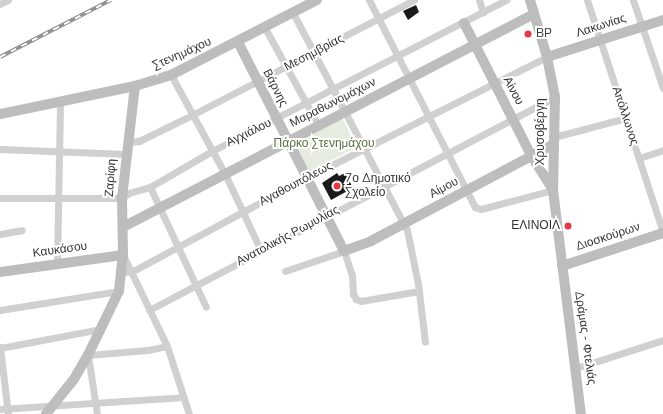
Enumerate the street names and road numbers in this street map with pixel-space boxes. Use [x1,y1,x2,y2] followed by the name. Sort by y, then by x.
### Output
[574,11,628,41] street label: Λακωνίας
[282,31,346,75] street label: Μεσημβρίας
[150,35,214,73] street label: Στενημάχου
[259,67,291,109] street label: Βάρνης
[500,74,526,108] street label: Αίνου
[288,75,378,131] street label: Μαραθωνομάχων
[609,85,641,147] street label: Απόλλωνος
[534,98,548,166] street label: Χρυσοβέργη
[224,116,274,150] street label: Αγχιάλου
[102,158,120,198] street label: Ζαρίφη
[257,159,335,209] street label: Αγαθουπόλεως
[427,174,461,202] street label: Αίμου
[234,203,342,269] street label: Ανατολικής Ρωμυλίας
[574,220,642,254] street label: Διοσκούρων
[32,239,88,261] street label: Καυκάσου
[571,290,599,386] street label: Δράμας - Φτελιάς

